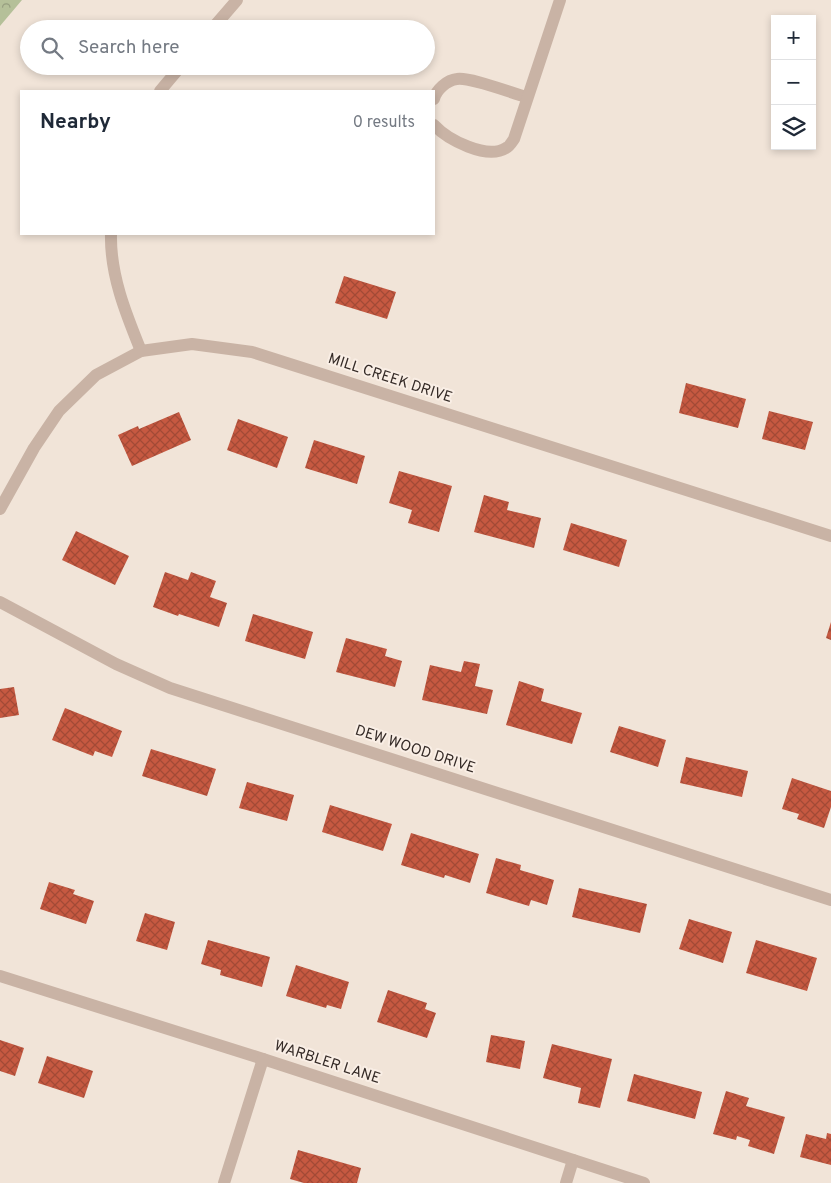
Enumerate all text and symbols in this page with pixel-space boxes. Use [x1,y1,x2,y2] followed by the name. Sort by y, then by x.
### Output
[771,15,816,150] map controls
[771,15,816,60] button: +
[20,20,435,75] search box
[38,34,66,62] icon: search
[78,36,180,60] text: Search here
[771,60,816,105] button: −
[771,105,816,150] button: layers
[40,109,111,136] text: Nearby
[353,113,415,133] text: 0 results
[325,350,455,408] street label: MILL CREEK DRIVE
[352,722,478,778] street label: DEW WOOD DRIVE
[272,1037,382,1089] street label: WARBLER LANE

